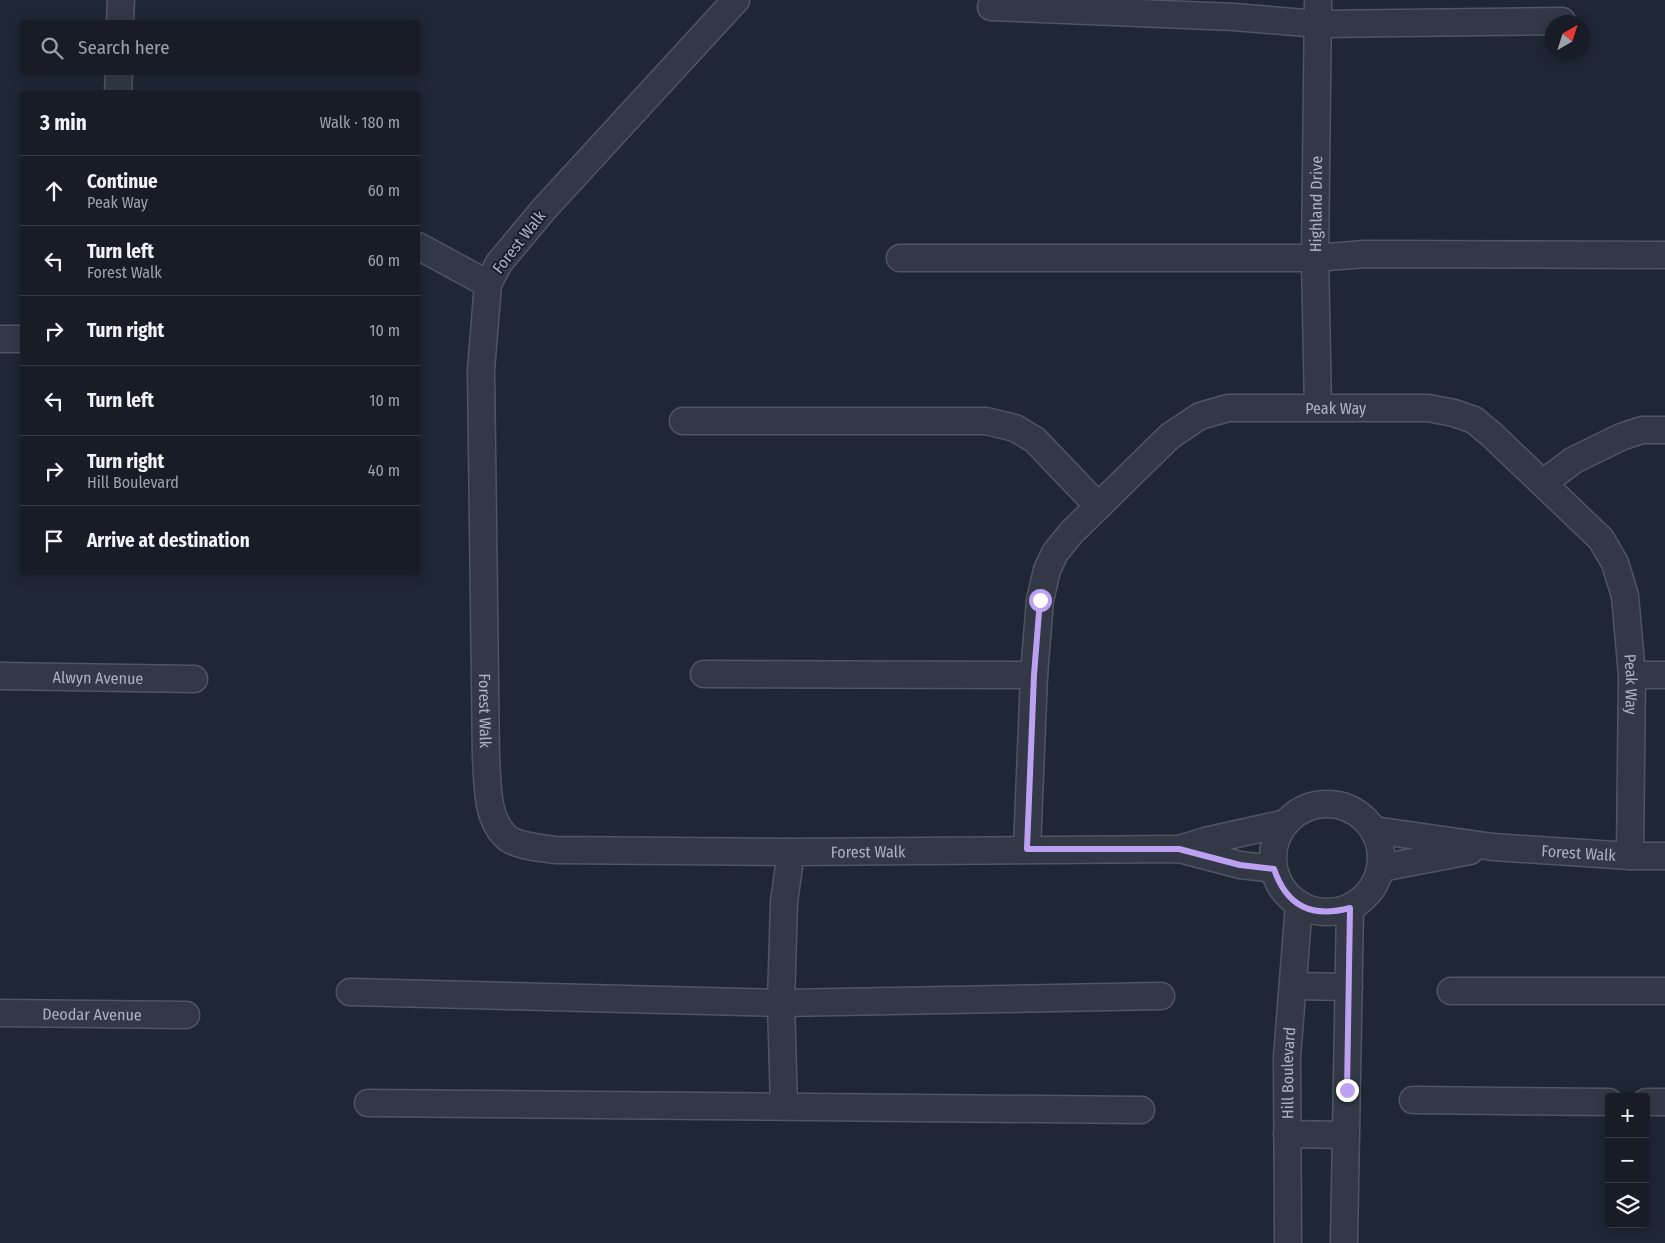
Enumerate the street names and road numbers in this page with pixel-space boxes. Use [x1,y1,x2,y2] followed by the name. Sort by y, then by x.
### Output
[1306,156,1326,252] street label: Highland Drive
[489,206,550,277] street label: Forest Walk
[1305,399,1367,418] street label: Peak Way
[1621,653,1642,716] street label: Peak Way
[53,667,144,688] street label: Alwyn Avenue
[475,673,495,749] street label: Forest Walk
[1541,841,1617,865] street label: Forest Walk
[831,842,906,861] street label: Forest Walk
[42,1004,142,1024] street label: Deodar Avenue
[1277,1026,1299,1119] street label: Hill Boulevard

